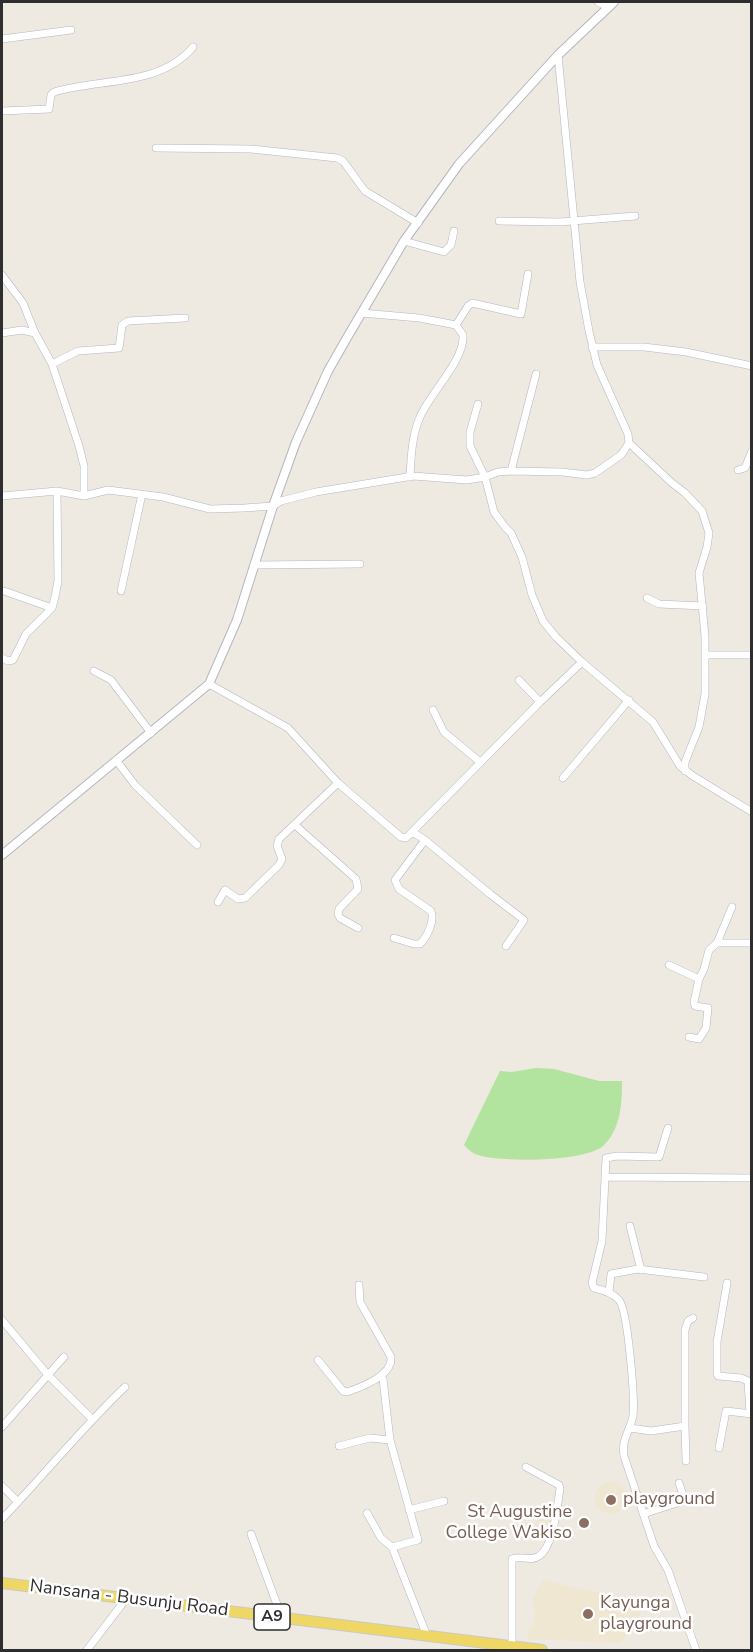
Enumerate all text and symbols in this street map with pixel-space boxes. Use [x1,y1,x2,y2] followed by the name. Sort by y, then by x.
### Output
[623,1489,715,1511] place label: playground
[604,1493,618,1507] marker: playground
[445,1502,572,1544] place label: St Augustine College Wakiso
[577,1516,591,1530] marker: St Augustine College Wakiso
[28,1576,230,1622] street label: Nansana - Busunju Road
[600,1593,692,1636] place label: Kayunga playground
[254,1604,290,1630] road number: A9
[581,1607,595,1621] marker: Kayunga playground

